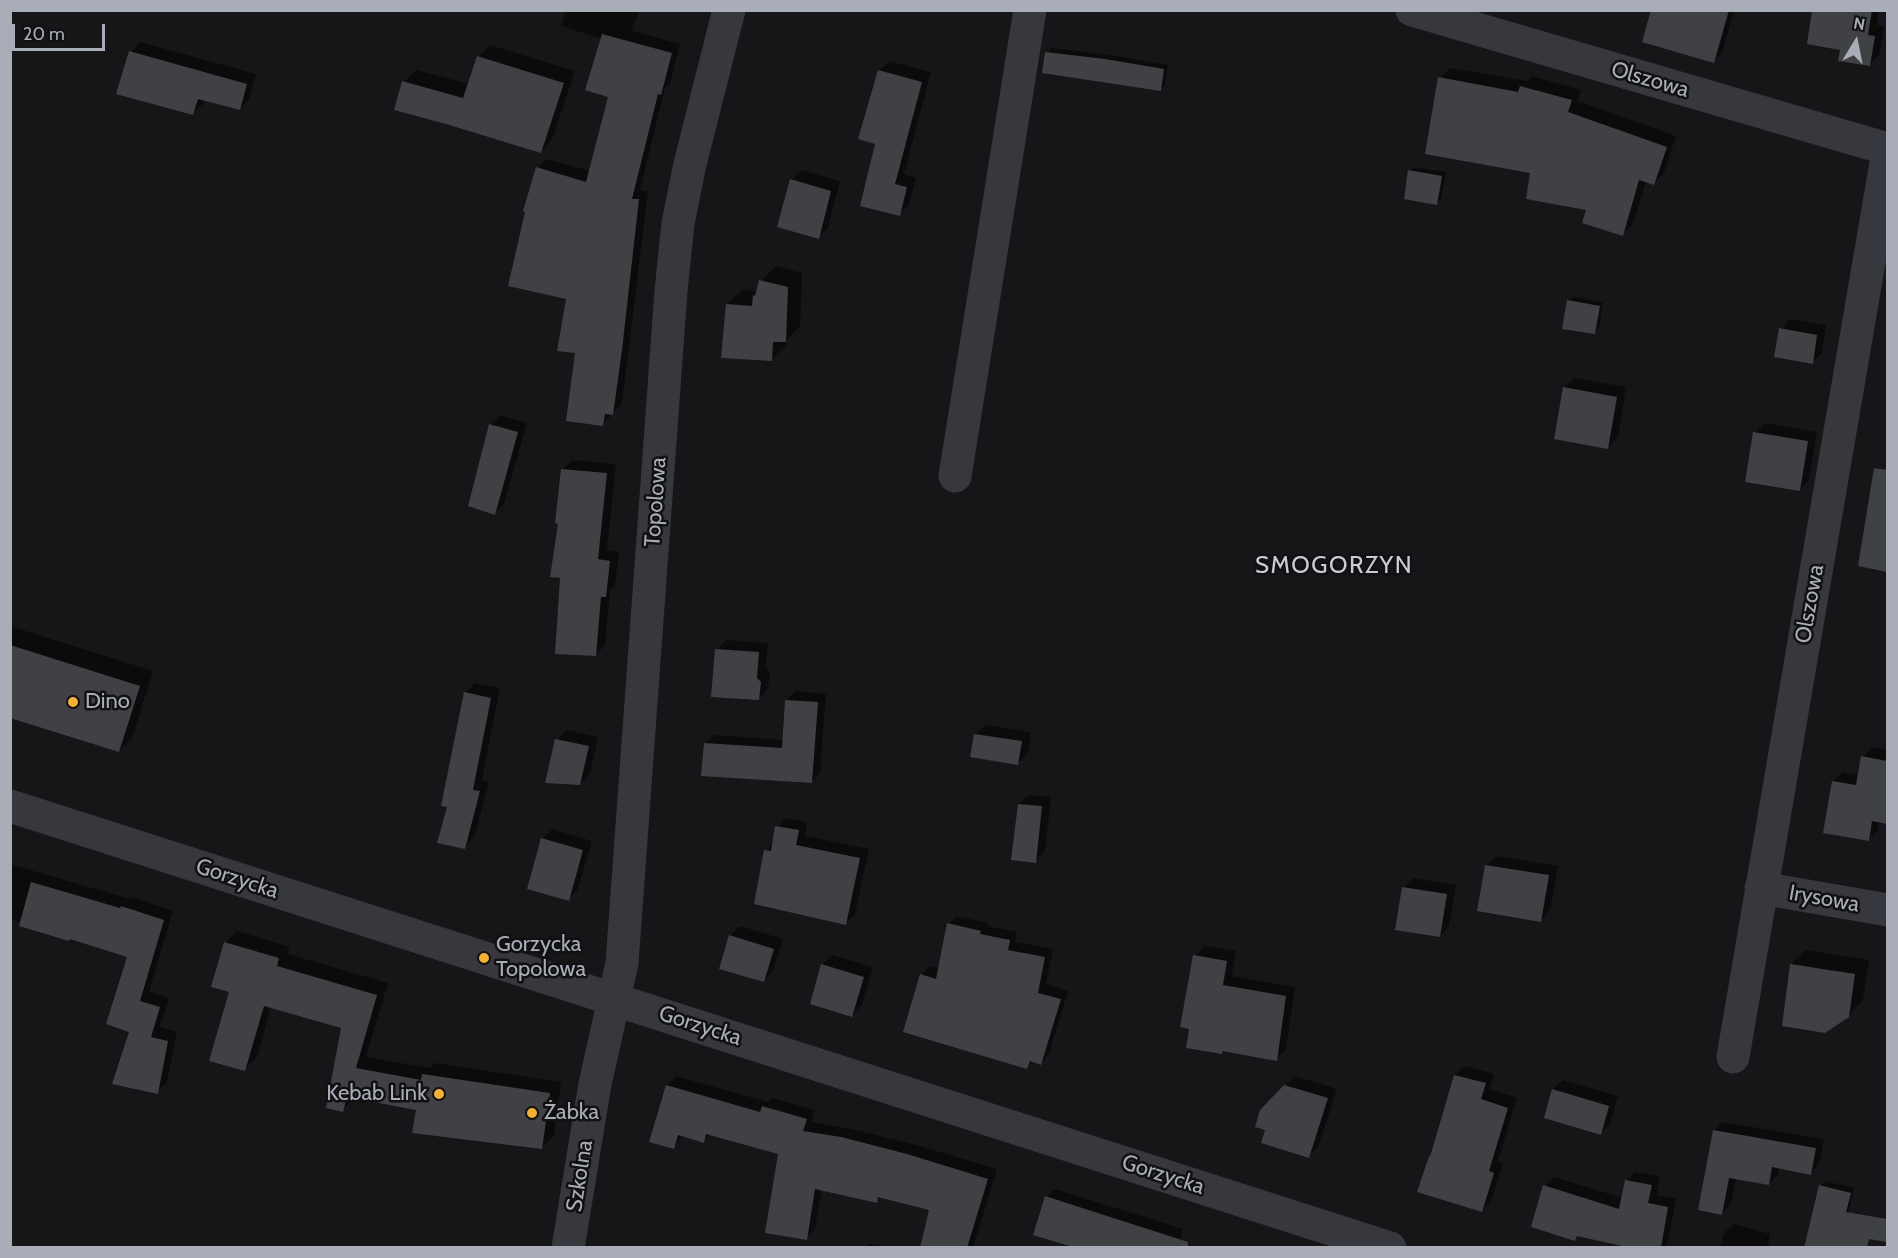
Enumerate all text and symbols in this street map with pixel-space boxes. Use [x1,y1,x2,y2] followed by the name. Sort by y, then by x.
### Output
[15,12,108,50] scale bar
[1826,12,1886,72] north arrow
[1852,13,1866,34] text: N
[23,23,65,45] text: 20 m
[1608,56,1692,104] street label: Olszowa
[640,456,672,548] street label: Topolowa
[1255,552,1413,580] district label: SMOGORZYN
[1790,562,1830,646] street label: Olszowa
[85,689,130,715] place label: Dino
[66,695,80,709] marker: Dino
[192,853,282,905] street label: Gorzycka
[1787,880,1861,918] street label: Irysowa
[496,932,586,984] place label: Gorzycka Topolowa
[477,951,491,965] marker: Gorzycka Topolowa
[655,1000,745,1052] street label: Gorzycka
[326,1081,427,1107] place label: Kebab Link
[432,1087,446,1101] marker: Kebab Link
[544,1100,599,1126] place label: Żabka
[525,1106,539,1120] marker: Żabka
[561,1138,599,1214] street label: Szkolna
[1118,1149,1208,1201] street label: Gorzycka

